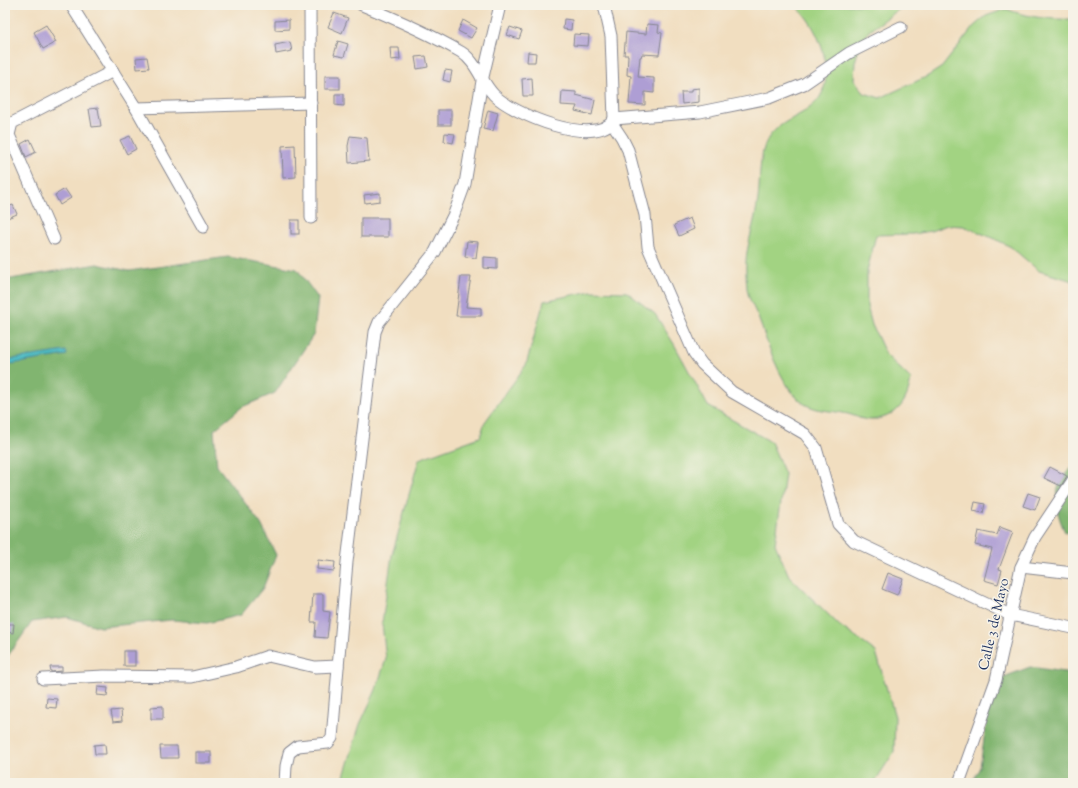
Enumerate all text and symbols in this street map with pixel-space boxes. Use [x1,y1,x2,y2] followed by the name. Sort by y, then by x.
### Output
[975,576,1015,673] street label: Calle 3 de Mayo

